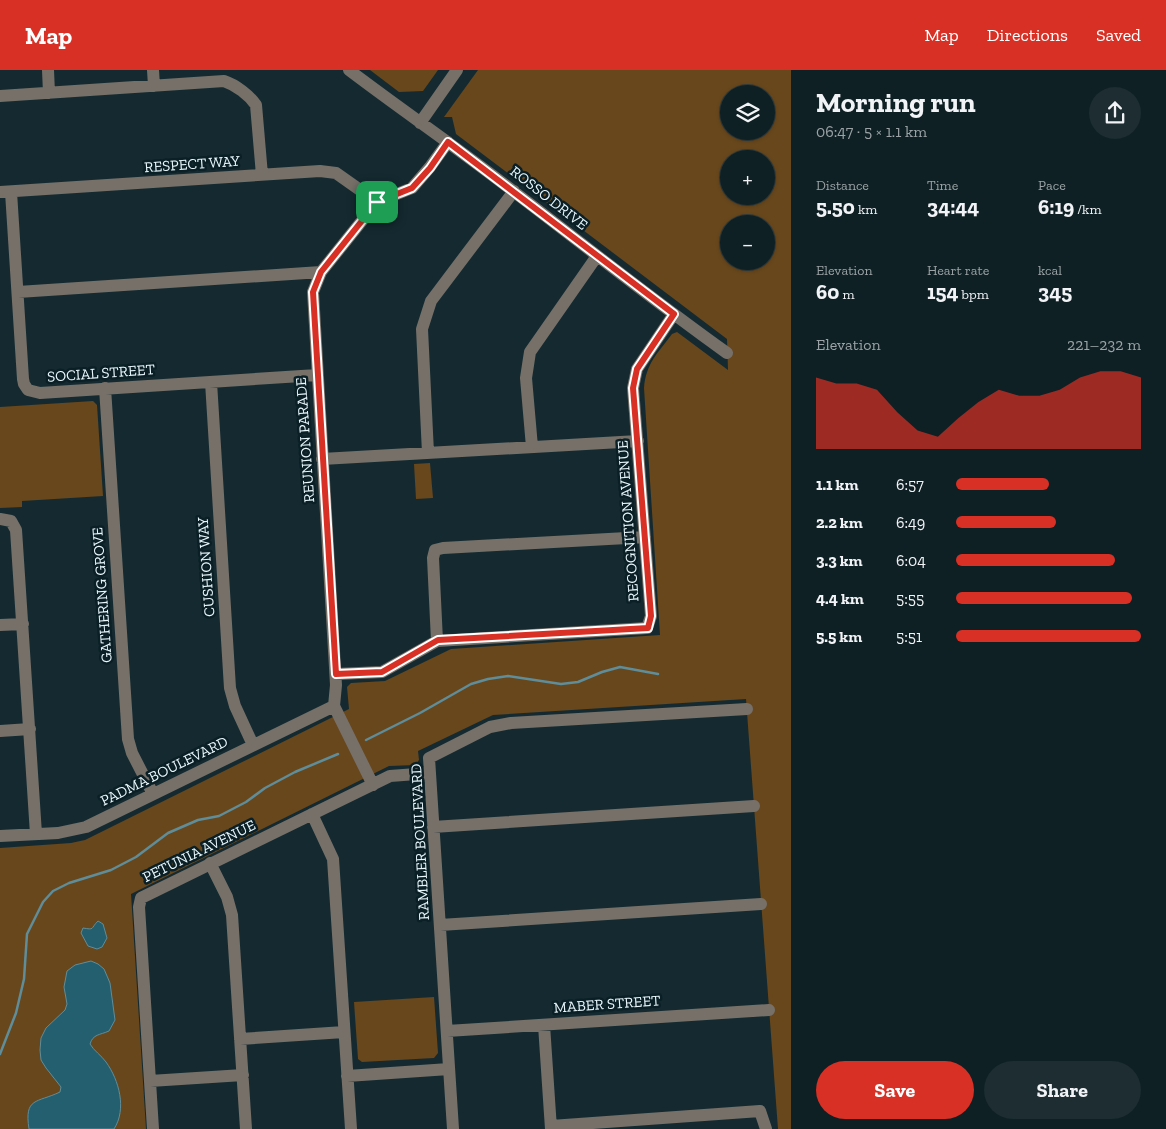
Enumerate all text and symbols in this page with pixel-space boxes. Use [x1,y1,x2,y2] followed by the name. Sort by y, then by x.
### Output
[25,21,72,50] text: Map
[924,24,959,46] text: Map
[987,24,1068,46] text: Directions
[1096,24,1141,46] text: Saved
[720,85,775,270] map controls
[720,85,775,140] button: layers
[816,86,976,119] text: Morning run
[1089,87,1141,139] button: share
[816,122,927,141] text: 06:47 · 5 × 1.1 km
[720,150,775,205] button: +
[144,152,241,176] street label: RESPECT WAY
[507,162,591,234] street label: ROSSO DRIVE
[816,177,869,194] text: Distance
[927,177,958,194] text: Time
[1038,177,1066,194] text: Pace
[356,181,398,223] pin
[363,188,391,216] icon: arrive
[816,194,855,219] text: 5.50
[927,194,979,219] text: 34:44
[1038,194,1074,219] text: 6:19
[855,201,877,218] text: km
[1074,201,1101,218] text: /km
[720,215,775,270] button: −
[816,262,873,279] text: Elevation
[927,262,989,279] text: Heart rate
[1038,262,1062,279] text: kcal
[816,279,839,304] text: 60
[927,279,958,304] text: 154
[1038,279,1072,304] text: 345
[839,286,855,303] text: m
[958,286,989,303] text: bpm
[816,335,881,354] text: Elevation
[1067,335,1141,354] text: 221–232 m
[47,360,155,386] street label: SOCIAL STREET
[292,377,318,503] street label: REUNION PARADE
[613,440,643,602] street label: RECOGNITION AVENUE
[816,475,858,494] text: 1.1 km
[896,475,924,494] text: 6:57
[816,513,863,532] text: 2.2 km
[896,513,925,532] text: 6:49
[193,516,218,618] street label: CUSHION WAY
[88,526,116,663] street label: GATHERING GROVE
[816,551,863,570] text: 3.3 km
[896,551,926,570] text: 6:04
[816,589,864,608] text: 4.4 km
[896,589,924,608] text: 5:55
[816,627,862,646] text: 5.5 km
[896,627,922,646] text: 5:51
[97,732,231,810] street label: PADMA BOULEVARD
[407,763,433,921] street label: RAMBLER BOULEVARD
[140,816,259,886] street label: PETUNIA AVENUE
[553,991,661,1017] street label: MABER STREET
[816,1061,974,1119] button: Save
[984,1061,1141,1119] button: Share

